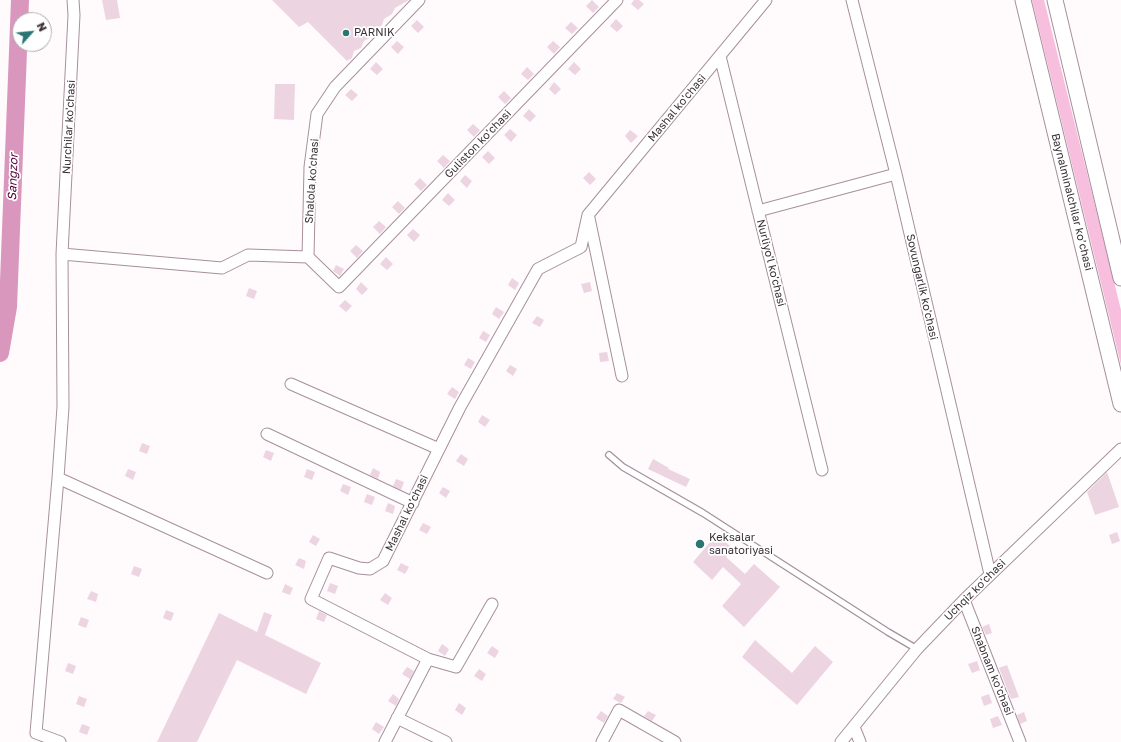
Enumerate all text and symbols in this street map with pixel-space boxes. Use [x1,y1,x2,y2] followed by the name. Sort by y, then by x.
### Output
[12,12,52,52] north arrow
[35,20,50,33] text: N
[354,26,395,40] place label: PARNIK
[341,28,351,38] marker: PARNIK
[645,72,709,144] street label: Mashal ko'chasi
[60,80,78,174] street label: Nurchilar ko'chasi
[442,107,514,181] street label: Guliston ko'chasi
[1049,132,1095,272] street label: Baynalminalchilar ko’chasi
[302,138,322,224] street label: Shalola ko'chasi
[5,153,21,201] water label: Sangzor
[754,218,788,308] street label: Nurliyo'l ko'chasi
[903,233,941,341] street label: Sovungarlik ko'chasi
[383,473,431,553] street label: Mashal ko'chasi
[709,531,773,557] place label: Keksalar sanatoriyasi
[694,538,706,550] marker: Keksalar sanatoriyasi
[942,557,1008,623] street label: Uchqiz ko'chasi
[968,625,1016,717] street label: Shabnam ko'chasi

